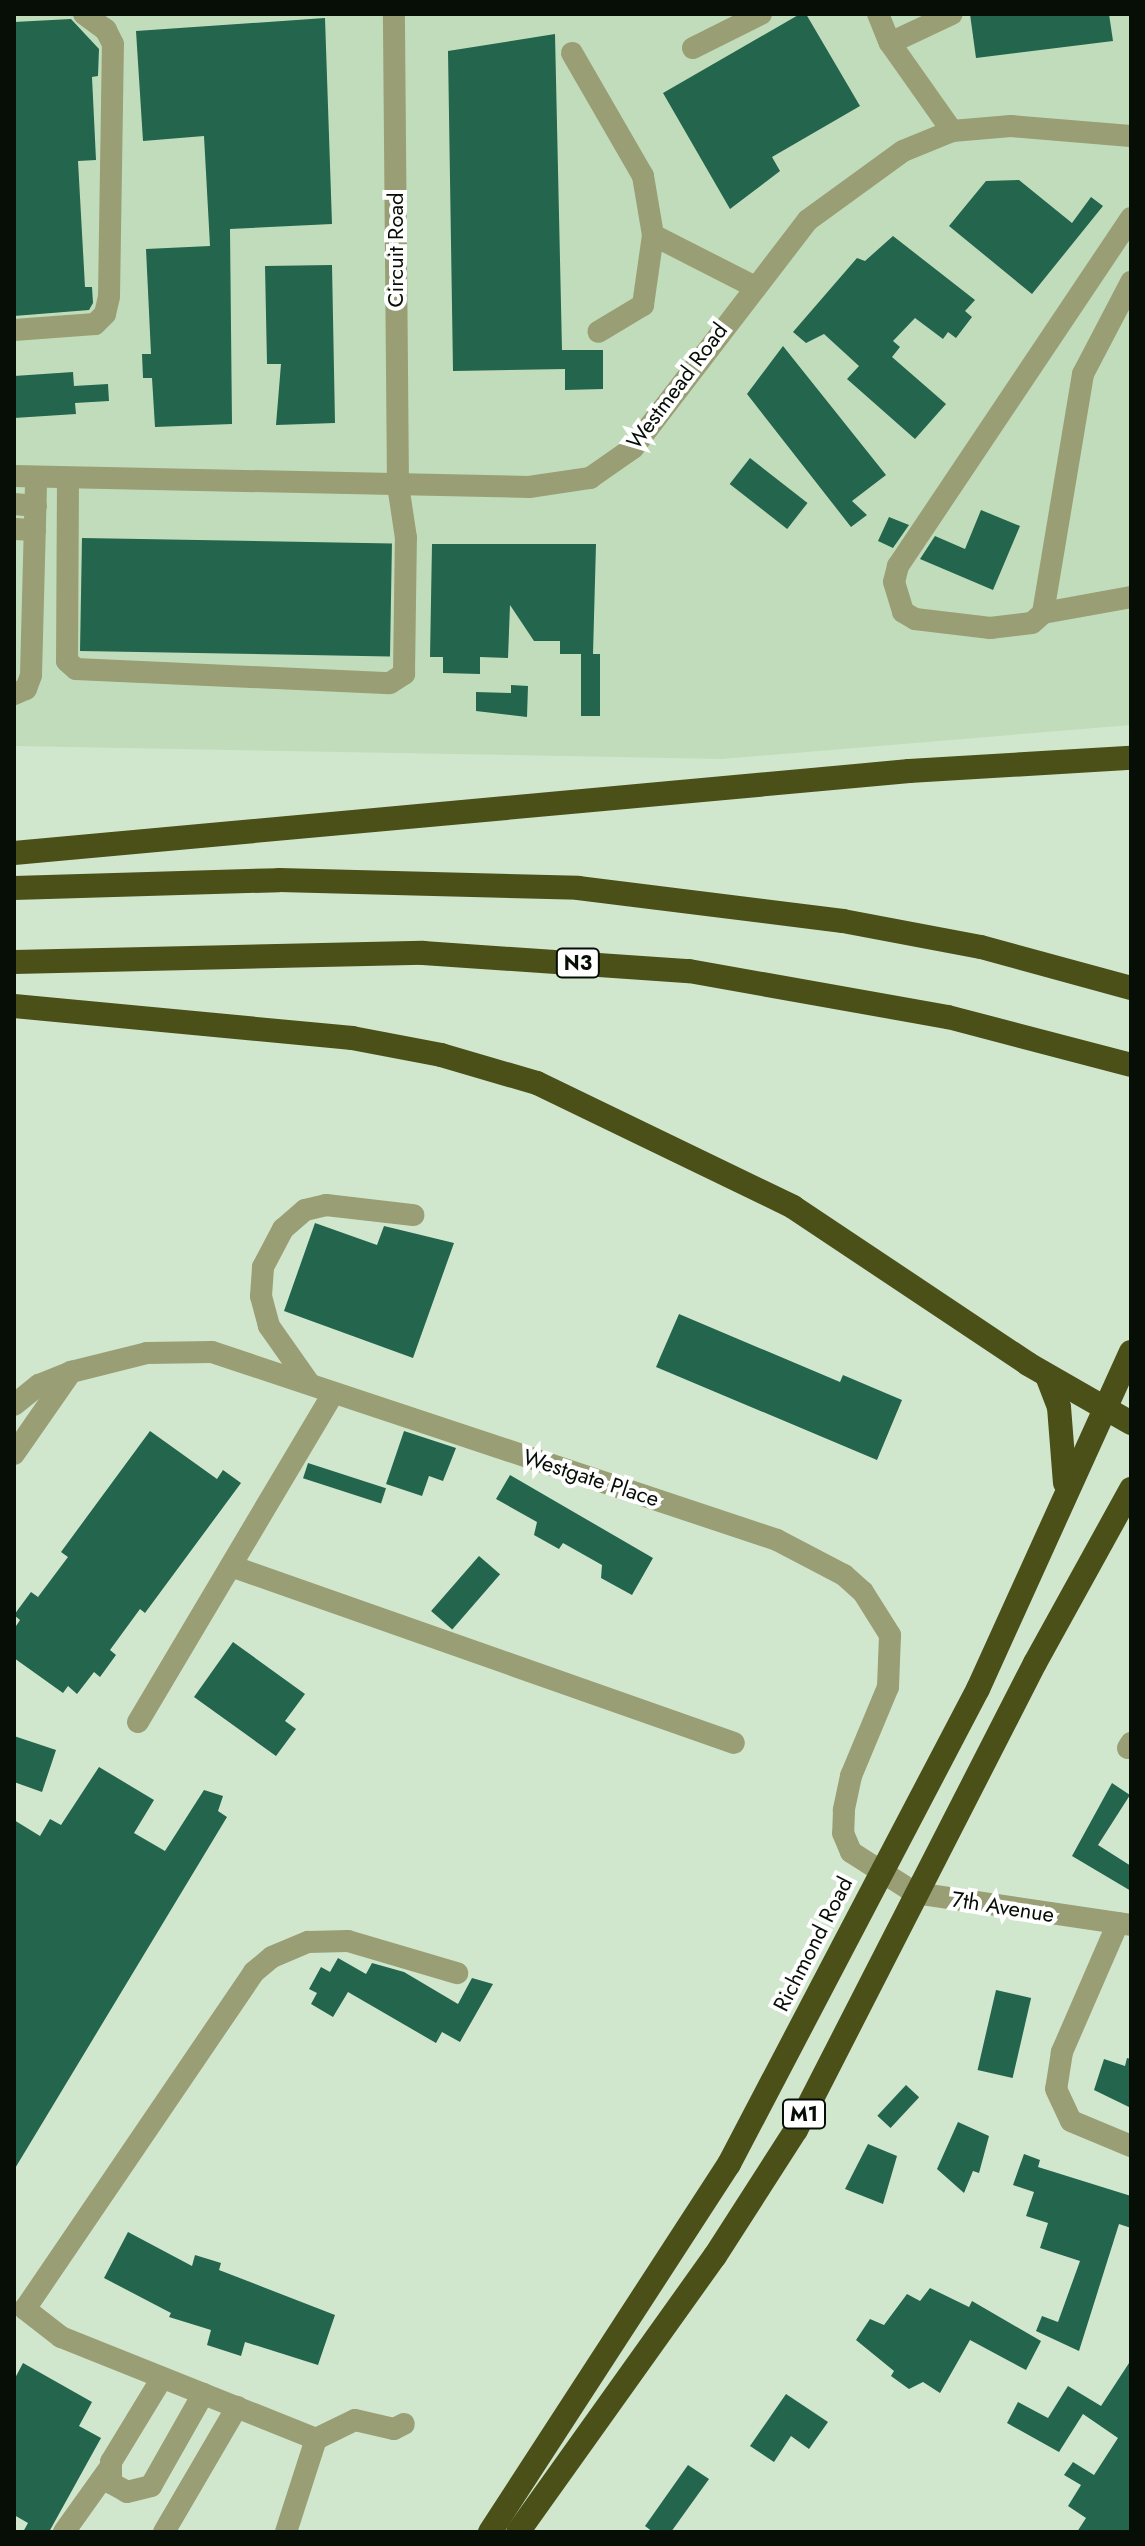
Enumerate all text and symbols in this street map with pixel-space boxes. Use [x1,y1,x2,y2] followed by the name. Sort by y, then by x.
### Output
[383,192,409,308] street label: Circuit Road
[621,318,733,454] street label: Westmead Road
[554,947,602,979] road number: N3
[520,1444,662,1512] street label: Westgate Place
[768,1872,858,2016] street label: Richmond Road
[950,1886,1056,1928] street label: 7th Avenue
[782,2098,826,2130] road number: M1

